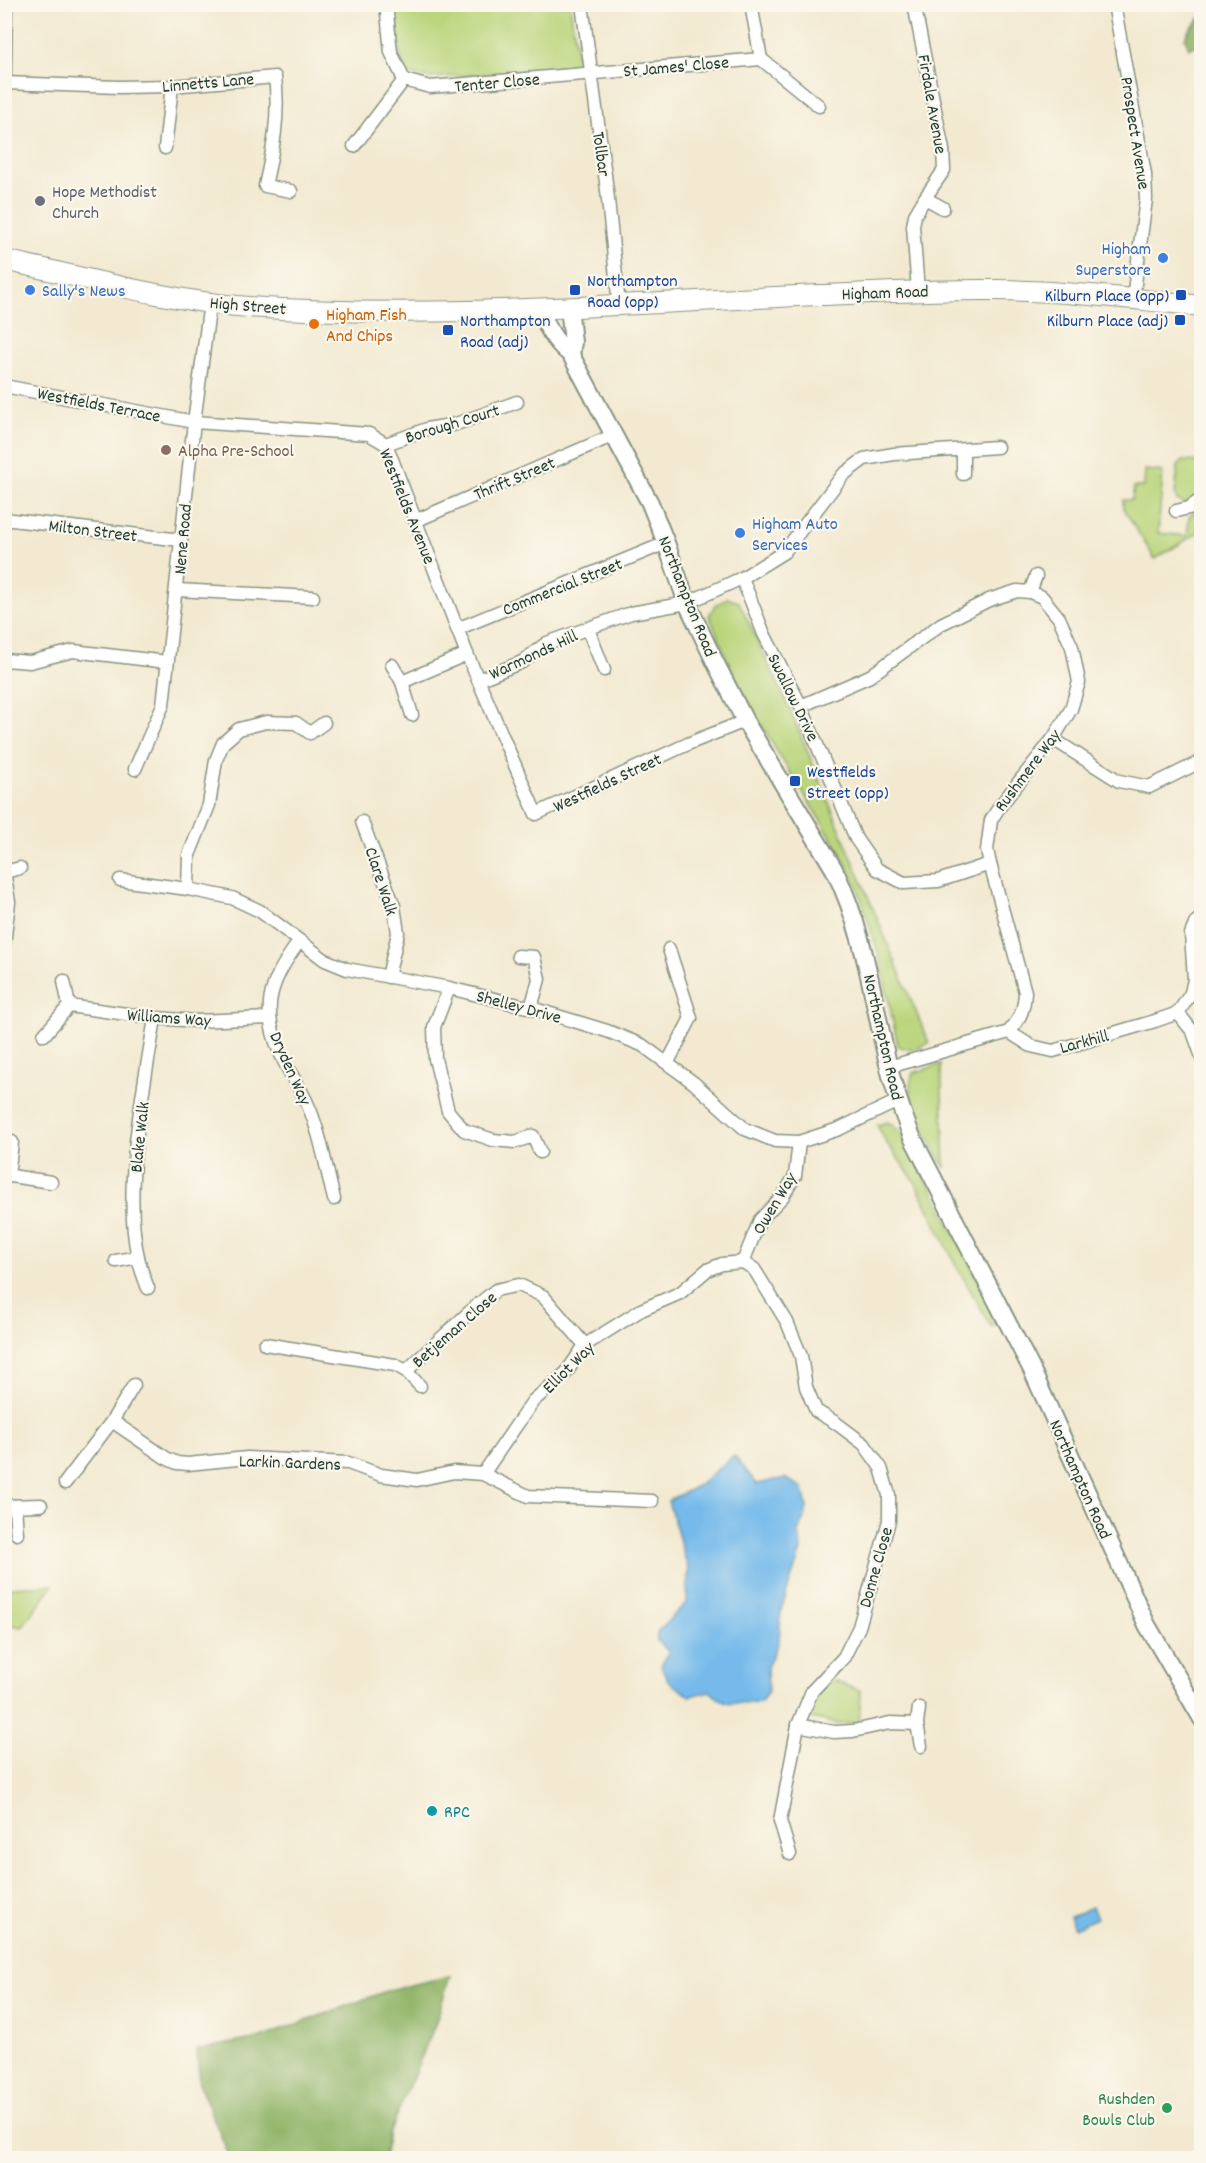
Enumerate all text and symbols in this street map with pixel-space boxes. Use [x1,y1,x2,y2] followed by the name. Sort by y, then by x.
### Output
[622,51,730,86] street label: St James' Close
[910,53,952,156] street label: Firdale Avenue
[161,68,255,101] street label: Linnetts Lane
[454,68,541,101] street label: Tenter Close
[1112,75,1155,192] street label: Prospect Avenue
[584,130,615,179] street label: Tollbar
[52,181,157,227] place label: Hope Methodist Church
[33,194,47,208] marker: Hope Methodist Church
[1076,238,1151,284] place label: Higham Superstore
[1156,251,1170,265] marker: Higham Superstore
[587,270,678,316] place label: Northampton Road (opp)
[42,280,125,305] place label: Sally's News
[841,280,929,309] street label: Higham Road
[23,283,37,297] marker: Sally's News
[568,283,582,297] marker: Northampton Road (opp)
[1045,285,1169,310] place label: Kilburn Place (opp)
[1174,288,1188,302] marker: Kilburn Place (opp)
[209,292,287,323] street label: High Street
[326,304,407,350] place label: Higham Fish And Chips
[460,310,551,356] place label: Northampton Road (adj)
[1047,310,1168,335] place label: Kilburn Place (adj)
[1173,313,1187,327] marker: Kilburn Place (adj)
[307,317,321,331] marker: Higham Fish And Chips
[441,323,455,337] marker: Northampton Road (adj)
[35,382,162,431] street label: Westfields Terrace
[403,399,503,452] street label: Borough Court
[178,440,295,465] place label: Alpha Pre-School
[159,443,173,457] marker: Alpha Pre-School
[371,446,440,568] street label: Westfields Avenue
[470,452,560,509] street label: Thrift Street
[169,503,200,576] street label: Nene Road
[752,513,838,559] place label: Higham Auto Services
[47,515,139,550] street label: Milton Street
[733,526,747,540] marker: Higham Auto Services
[650,533,721,661] street label: Northampton Road
[499,553,627,624] street label: Commercial Street
[486,624,583,688] street label: Warmonds Hill
[760,650,824,746] street label: Swallow Drive
[990,725,1069,818] street label: Rushmere Way
[550,748,667,820] street label: Westfields Street
[807,761,888,807] place label: Westfields Street (opp)
[788,774,802,788] marker: Westfields Street (opp)
[357,844,402,919] street label: Clare Walk
[855,972,908,1103] street label: Northampton Road
[473,985,564,1032] street label: Shelley Drive
[126,1004,212,1035] street label: Williams Way
[1057,1025,1113,1062] street label: Larkhill
[261,1028,316,1110] street label: Dryden Way
[125,1101,158,1174] street label: Blake Walk
[748,1168,805,1240] street label: Owen Way
[408,1287,504,1375] street label: Betjeman Close
[538,1336,602,1401] street label: Elliot Way
[1041,1416,1116,1544] street label: Northampton Road
[238,1450,341,1479] street label: Larkin Gardens
[854,1524,901,1611] street label: Donne Close
[444,1801,470,1826] place label: RPC
[425,1804,439,1818] marker: RPC
[1082,2088,1155,2134] place label: Rushden Bowls Club
[1160,2101,1174,2115] marker: Rushden Bowls Club

